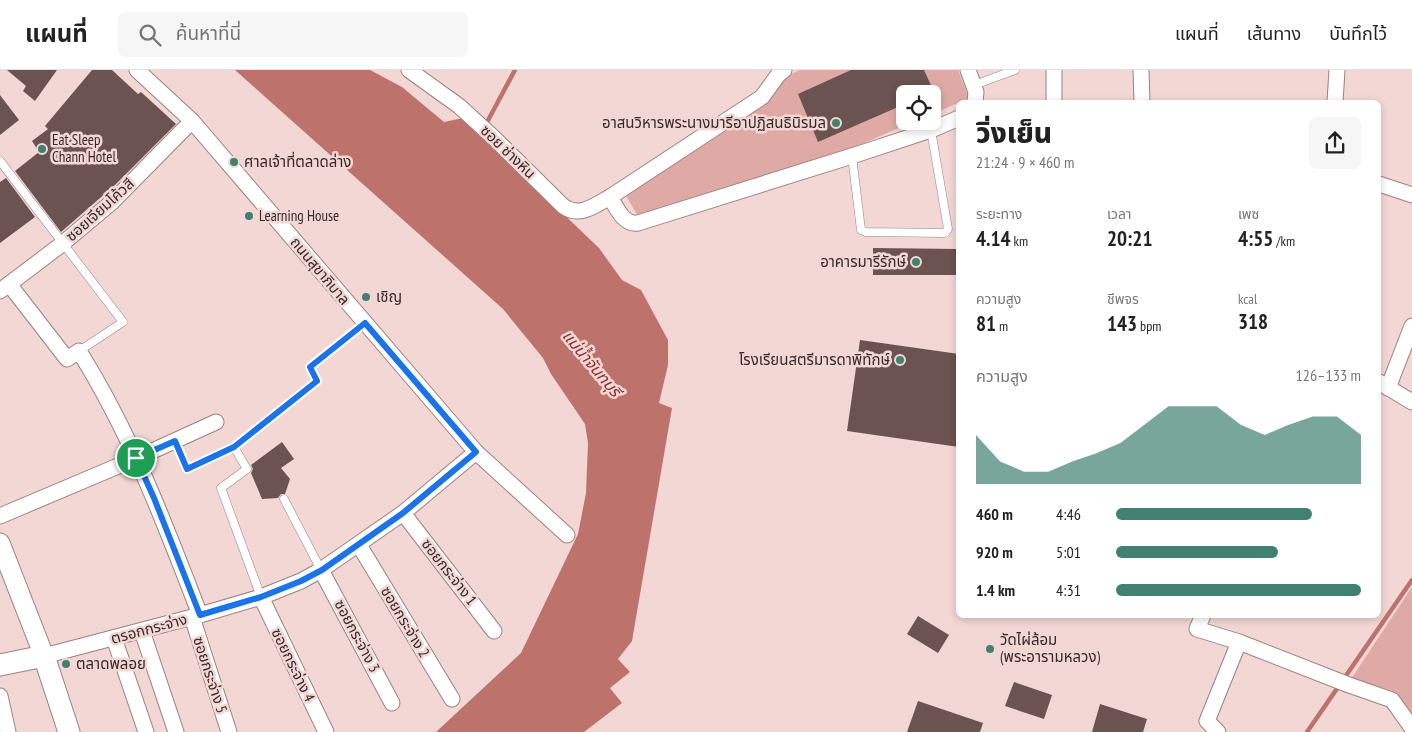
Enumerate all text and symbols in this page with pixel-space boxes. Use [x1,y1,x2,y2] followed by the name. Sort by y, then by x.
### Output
[118,12,468,57] search box
[25,18,88,49] text: แผนที่
[136,21,164,49] icon: search
[176,21,241,45] text: ค้นหาที่นี่
[1175,22,1219,45] text: แผนที่
[1247,22,1301,45] text: เส้นทาง
[1329,22,1387,45] text: บันทึกไว้
[896,85,941,130] map controls
[896,85,941,130] button: locate
[602,113,826,132] place label: อาสนวิหารพระนางมารีอาปฏิสนธินิรมล
[976,114,1052,151] text: วิ่งเย็น
[830,117,842,129] marker: อาสนวิหารพระนางมารีอาปฏิสนธินิรมล
[1309,117,1361,169] button: share
[477,121,540,183] street label: ซอย ช่างหิน
[52,130,117,166] place label: Eat Sleep Chann Hotel
[36,143,48,155] marker: Eat Sleep Chann Hotel
[244,151,351,171] place label: ศาลเจ้าที่ตลาดล่าง
[976,152,1074,172] text: 21:24 · 9 × 460 m
[228,156,240,168] marker: ศาลเจ้าที่ตลาดล่าง
[62,174,138,245] street label: ซอยเจียมโค้วสี
[976,205,1022,223] text: ระยะทาง
[1107,205,1132,223] text: เวลา
[1238,205,1259,223] text: เพซ
[259,206,339,225] place label: Learning House
[243,210,255,222] marker: Learning House
[976,225,1011,252] text: 4.14
[1107,225,1152,252] text: 20:21
[1238,225,1273,252] text: 4:55
[1011,232,1028,250] text: km
[1273,232,1295,250] text: /km
[286,233,354,309] street label: ถนนสุขาภิบาล
[820,252,906,271] place label: อาคารมารีรักษ์
[910,256,922,268] marker: อาคารมารีรักษ์
[376,287,402,306] place label: เชิญ
[976,290,1021,308] text: ความสูง
[1107,290,1139,308] text: ชีพจร
[1238,290,1257,308] text: kcal
[360,291,372,303] marker: เชิญ
[1238,308,1268,335] text: 318
[976,310,996,337] text: 81
[1107,310,1137,337] text: 143
[996,317,1008,335] text: m
[1137,317,1161,335] text: bpm
[558,325,628,403] water label: แม่น้ำจันทบุรี
[739,350,890,369] place label: โรงเรียนสตรีมารดาพิทักษ์
[894,354,906,366] marker: โรงเรียนสตรีมารดาพิทักษ์
[1296,365,1361,385] text: 126–133 m
[976,366,1028,386] text: ความสูง
[115,437,157,479] pin
[122,444,150,472] icon: arrive
[976,504,1013,524] text: 460 m
[1056,504,1081,524] text: 4:46
[417,535,481,609] street label: ซอยกระจ่าง 1
[976,542,1013,562] text: 920 m
[1056,542,1081,562] text: 5:01
[976,580,1015,600] text: 1.4 km
[1056,580,1081,600] text: 4:31
[377,583,434,661] street label: ซอยกระจ่าง 2
[330,596,384,675] street label: ซอยกระจ่าง 3
[109,609,189,648] street label: ตรอกกระจ่าง
[268,625,319,705] street label: ซอยกระจ่าง 4
[1000,630,1100,666] place label: วัดไผ่ล้อม (พระอารามหลวง)
[189,634,232,715] street label: ซอยกระจ่าง 5
[984,643,996,655] marker: วัดไผ่ล้อม (พระอารามหลวง)
[76,654,146,673] place label: ตลาดพลอย
[60,658,72,670] marker: ตลาดพลอย

